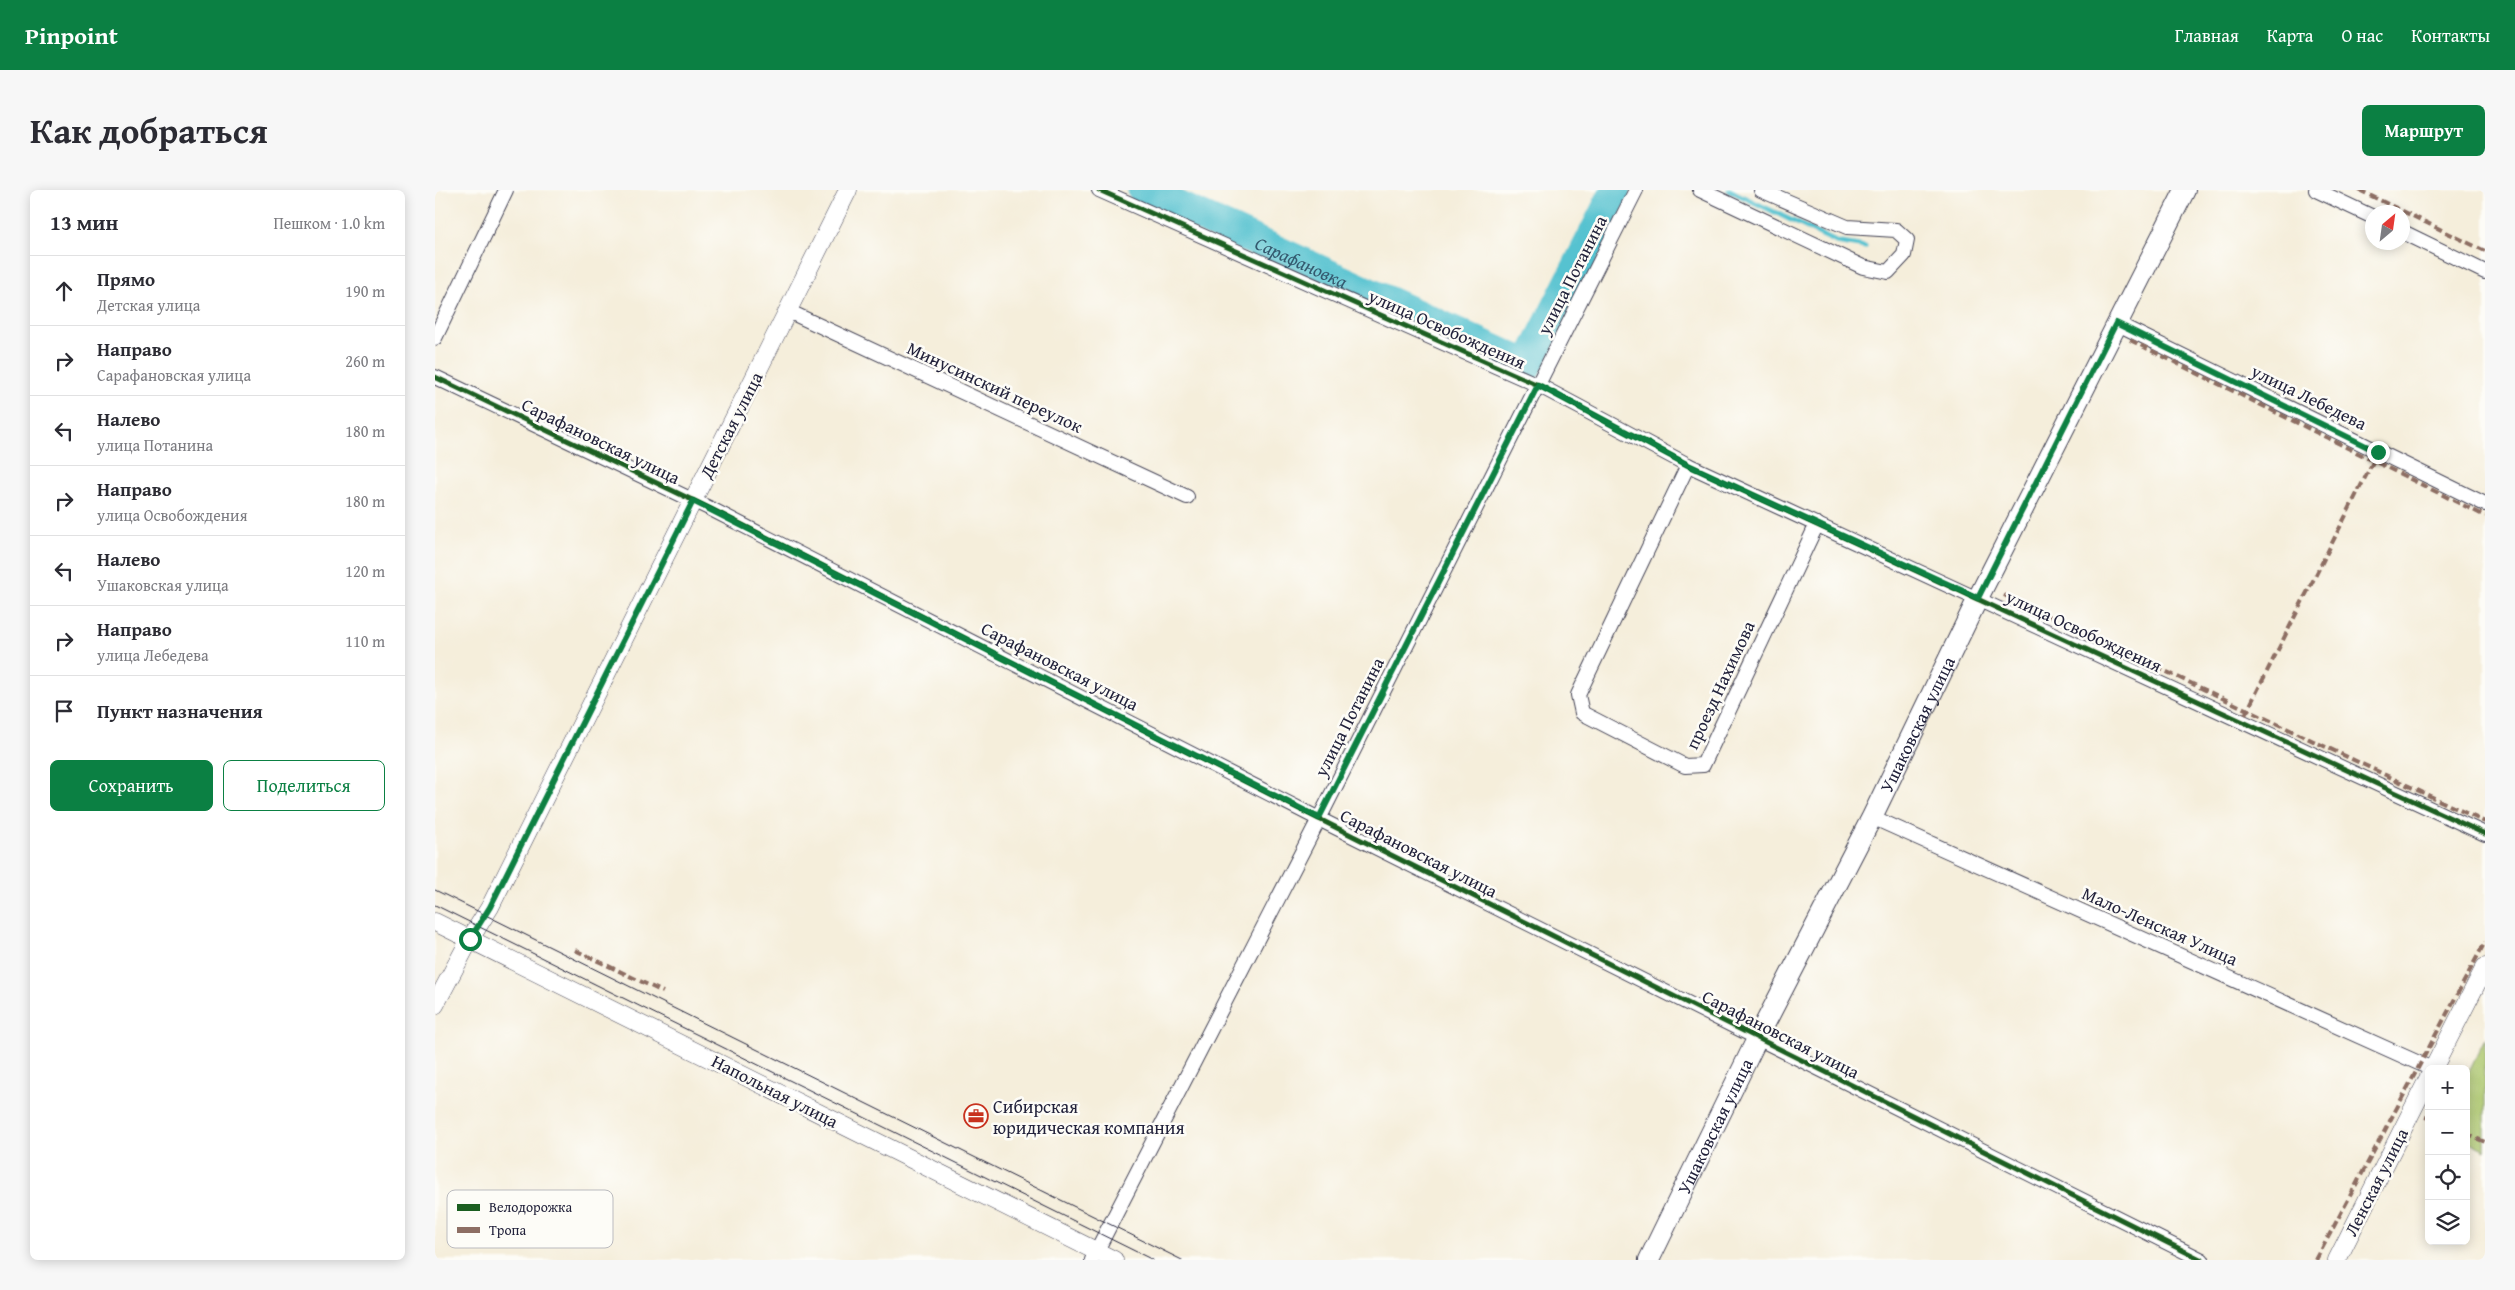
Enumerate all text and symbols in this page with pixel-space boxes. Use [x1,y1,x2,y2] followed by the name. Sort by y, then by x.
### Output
[25,18,118,53] text: Pinpoint
[2175,22,2239,49] text: Главная
[2267,22,2313,49] text: Карта
[2341,22,2383,49] text: О нас
[2411,22,2490,49] text: Контакты
[30,105,268,156] text: Как добраться
[2362,105,2485,156] button: Маршрут
[2365,205,2410,250] north arrow
[50,207,118,238] text: 13 мин
[1530,210,1614,340] street label: улица Потанина
[273,211,385,235] text: Пешком · 1.0 km
[1251,229,1352,295] water label: Сарафановка
[97,265,155,293] text: Прямо
[50,277,78,305] icon: ahead
[345,279,385,303] text: 190 m
[1363,282,1530,376] street label: улица Освобождения
[97,293,200,317] text: Детская улица
[903,334,1088,440] street label: Минусинский переулок
[97,335,172,363] text: Направо
[50,347,78,375] icon: right
[345,349,385,373] text: 260 m
[2246,357,2372,437] street label: улица Лебедева
[97,363,251,387] text: Сарафановская улица
[692,367,770,484] street label: Детская улица
[517,391,685,491] street label: Сарафановская улица
[97,405,160,433] text: Налево
[50,417,78,445] icon: left
[345,419,385,443] text: 180 m
[97,433,213,457] text: улица Потанина
[2367,441,2390,464] route end
[97,475,172,503] text: Направо
[50,487,78,515] icon: right
[345,489,385,513] text: 180 m
[97,503,248,527] text: улица Освобождения
[97,545,160,573] text: Налево
[50,557,78,585] icon: left
[345,559,385,583] text: 120 m
[97,573,229,597] text: Ушаковская улица
[2001,583,2167,679] street label: улица Освобождения
[97,615,172,643] text: Направо
[977,615,1144,718] street label: Сарафановская улица
[1678,616,1762,754] street label: проезд Нахимова
[50,627,78,655] icon: right
[345,629,385,653] text: 110 m
[97,643,209,667] text: улица Лебедева
[1872,651,1962,797] street label: Ушаковская улица
[1307,652,1391,782] street label: улица Потанина
[50,697,78,725] icon: arrive
[97,697,263,725] text: Пункт назначения
[50,760,213,811] button: Сохранить
[223,760,385,811] button: Поделиться
[1336,802,1503,905] street label: Сарафановская улица
[2078,880,2242,973] street label: Мало-Ленская Улица
[459,928,482,951] route start
[1698,983,1865,1086] street label: Сарафановская улица
[707,1047,843,1135] street label: Напольная улица
[1670,1053,1759,1199] street label: Ушаковская улица
[2425,1065,2470,1245] map controls
[2425,1065,2470,1110] button: +
[993,1093,1185,1141] place label: Сибирская юридическая компания
[963,1103,989,1129] office icon: Сибирская юридическая компания
[2425,1110,2470,1155] button: −
[2337,1123,2415,1241] street label: Ленская улица
[2425,1155,2470,1200] button: locate
[447,1190,613,1248] legend
[489,1197,572,1217] text: Велодорожка
[2425,1200,2470,1245] button: layers
[489,1220,526,1240] text: Тропа

